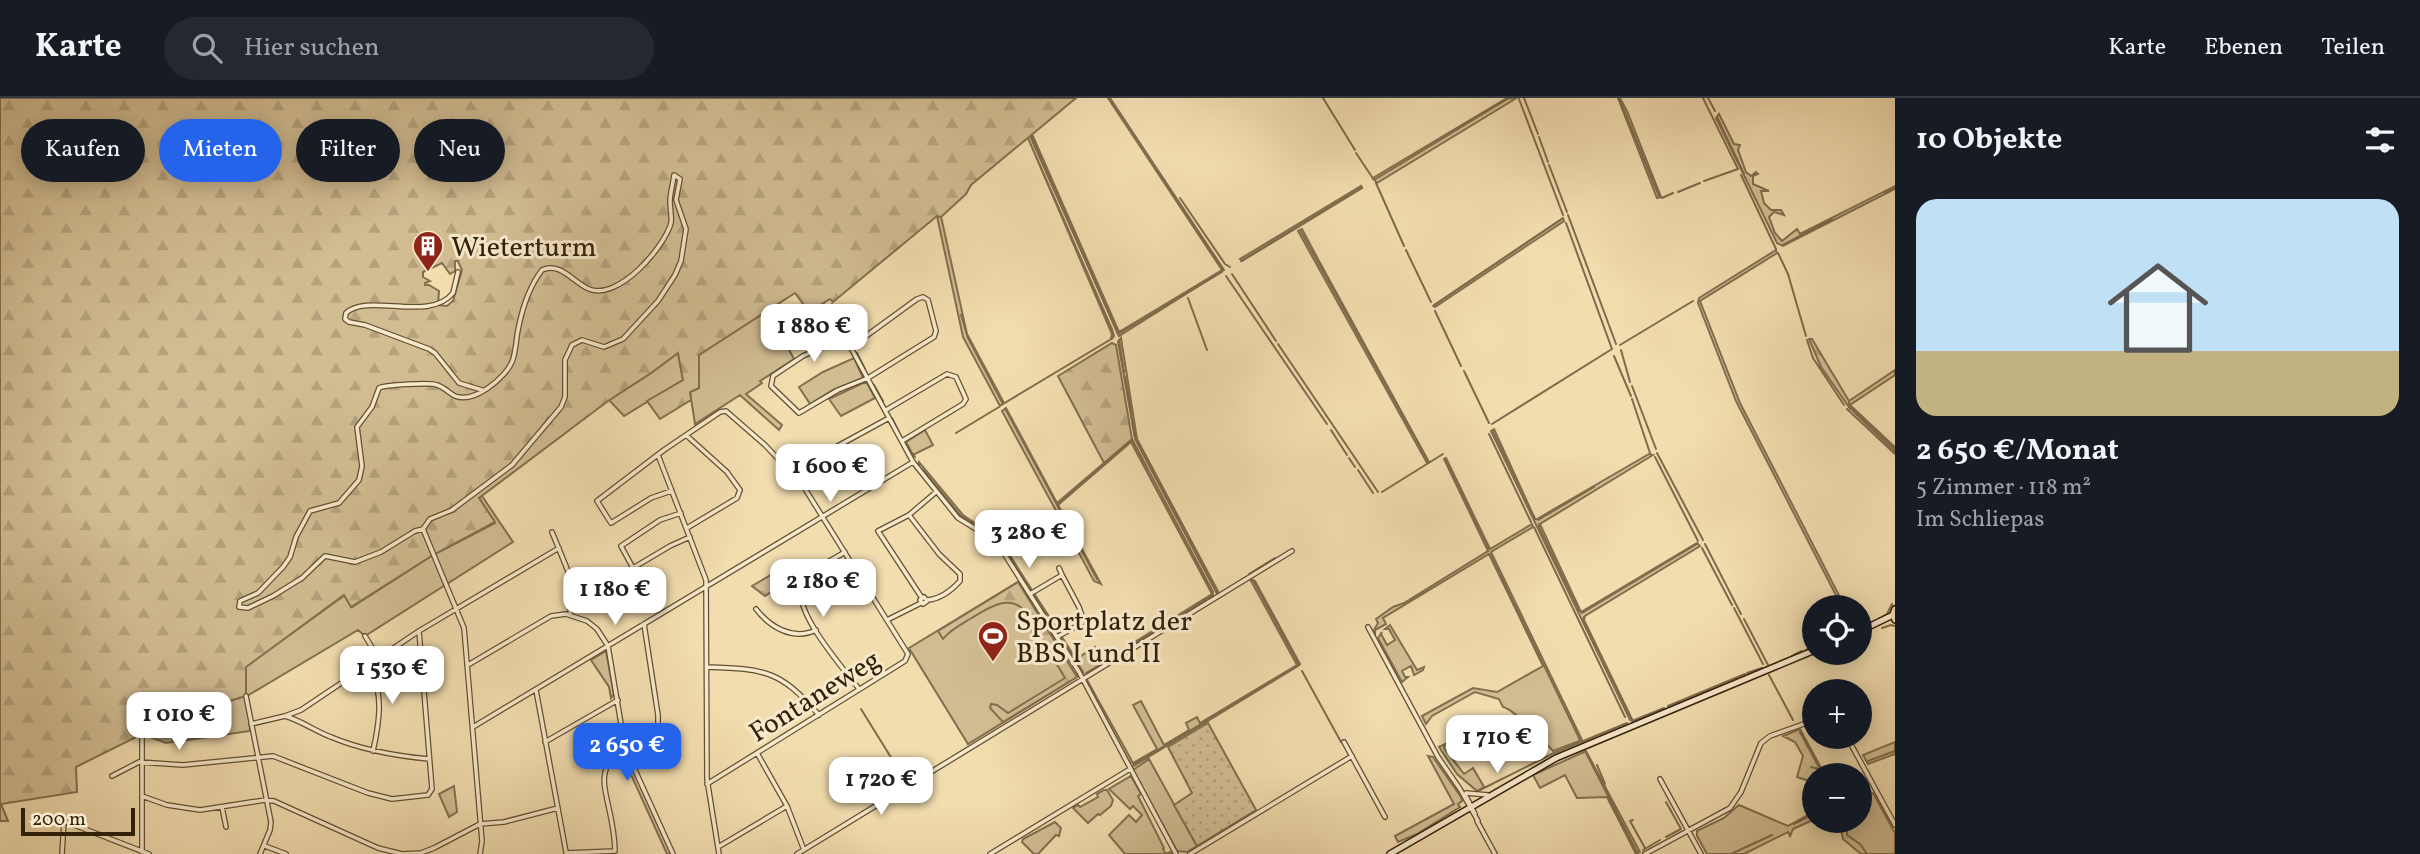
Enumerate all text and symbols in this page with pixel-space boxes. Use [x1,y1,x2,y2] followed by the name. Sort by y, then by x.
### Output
[164,17,654,80] search box
[35,25,122,71] text: Karte
[188,29,226,67] icon: search
[244,30,380,66] text: Hier suchen
[2108,31,2166,65] text: Karte
[2204,31,2283,65] text: Ebenen
[2321,31,2385,65] text: Teilen
[21,119,145,182] chip: Kaufen
[159,119,282,182] chip: Mieten
[296,119,400,182] chip: Filter
[414,119,505,182] chip: Neu
[1916,119,2062,161] text: 10 Objekte
[2361,121,2399,159] icon: filters
[411,229,445,273] building icon: Wieterturm
[451,229,597,268] place label: Wieterturm
[2095,245,2221,371] icon: home
[749,304,879,364] pin: 1 880 €
[777,311,851,343] text: 1 880 €
[1916,430,2119,472] text: 2 650 €/Monat
[765,444,895,504] pin: 1 600 €
[792,451,868,483] text: 1 600 €
[1916,472,2091,504] text: 5 Zimmer · 118 m²
[1916,504,2044,536] text: Im Schliepas
[964,510,1094,570] pin: 3 280 €
[991,517,1067,549] text: 3 280 €
[758,560,888,619] pin: 2 180 €
[786,566,860,598] text: 2 180 €
[550,568,680,627] pin: 1 180 €
[579,574,651,606] text: 1 180 €
[1802,595,1872,833] map controls
[1802,595,1872,665] button: locate
[1016,603,1192,674] place label: Sportplatz der BBS I und II
[976,619,1010,663] sports icon: Sportplatz der BBS I und II
[742,641,889,753] street label: Fontaneweg
[327,646,457,706] pin: 1 530 €
[356,653,428,685] text: 1 530 €
[1802,679,1872,749] button: +
[114,692,244,752] pin: 1 010 €
[143,699,215,731] text: 1 010 €
[1432,716,1562,775] pin: 1 710 €
[1462,722,1532,754] text: 1 710 €
[562,724,692,783] pin: 2 650 €
[589,730,665,762] text: 2 650 €
[816,758,946,817] pin: 1 720 €
[1802,763,1872,833] button: −
[845,764,917,796] text: 1 720 €
[21,805,135,837] scale bar
[32,807,86,833] text: 200 m

